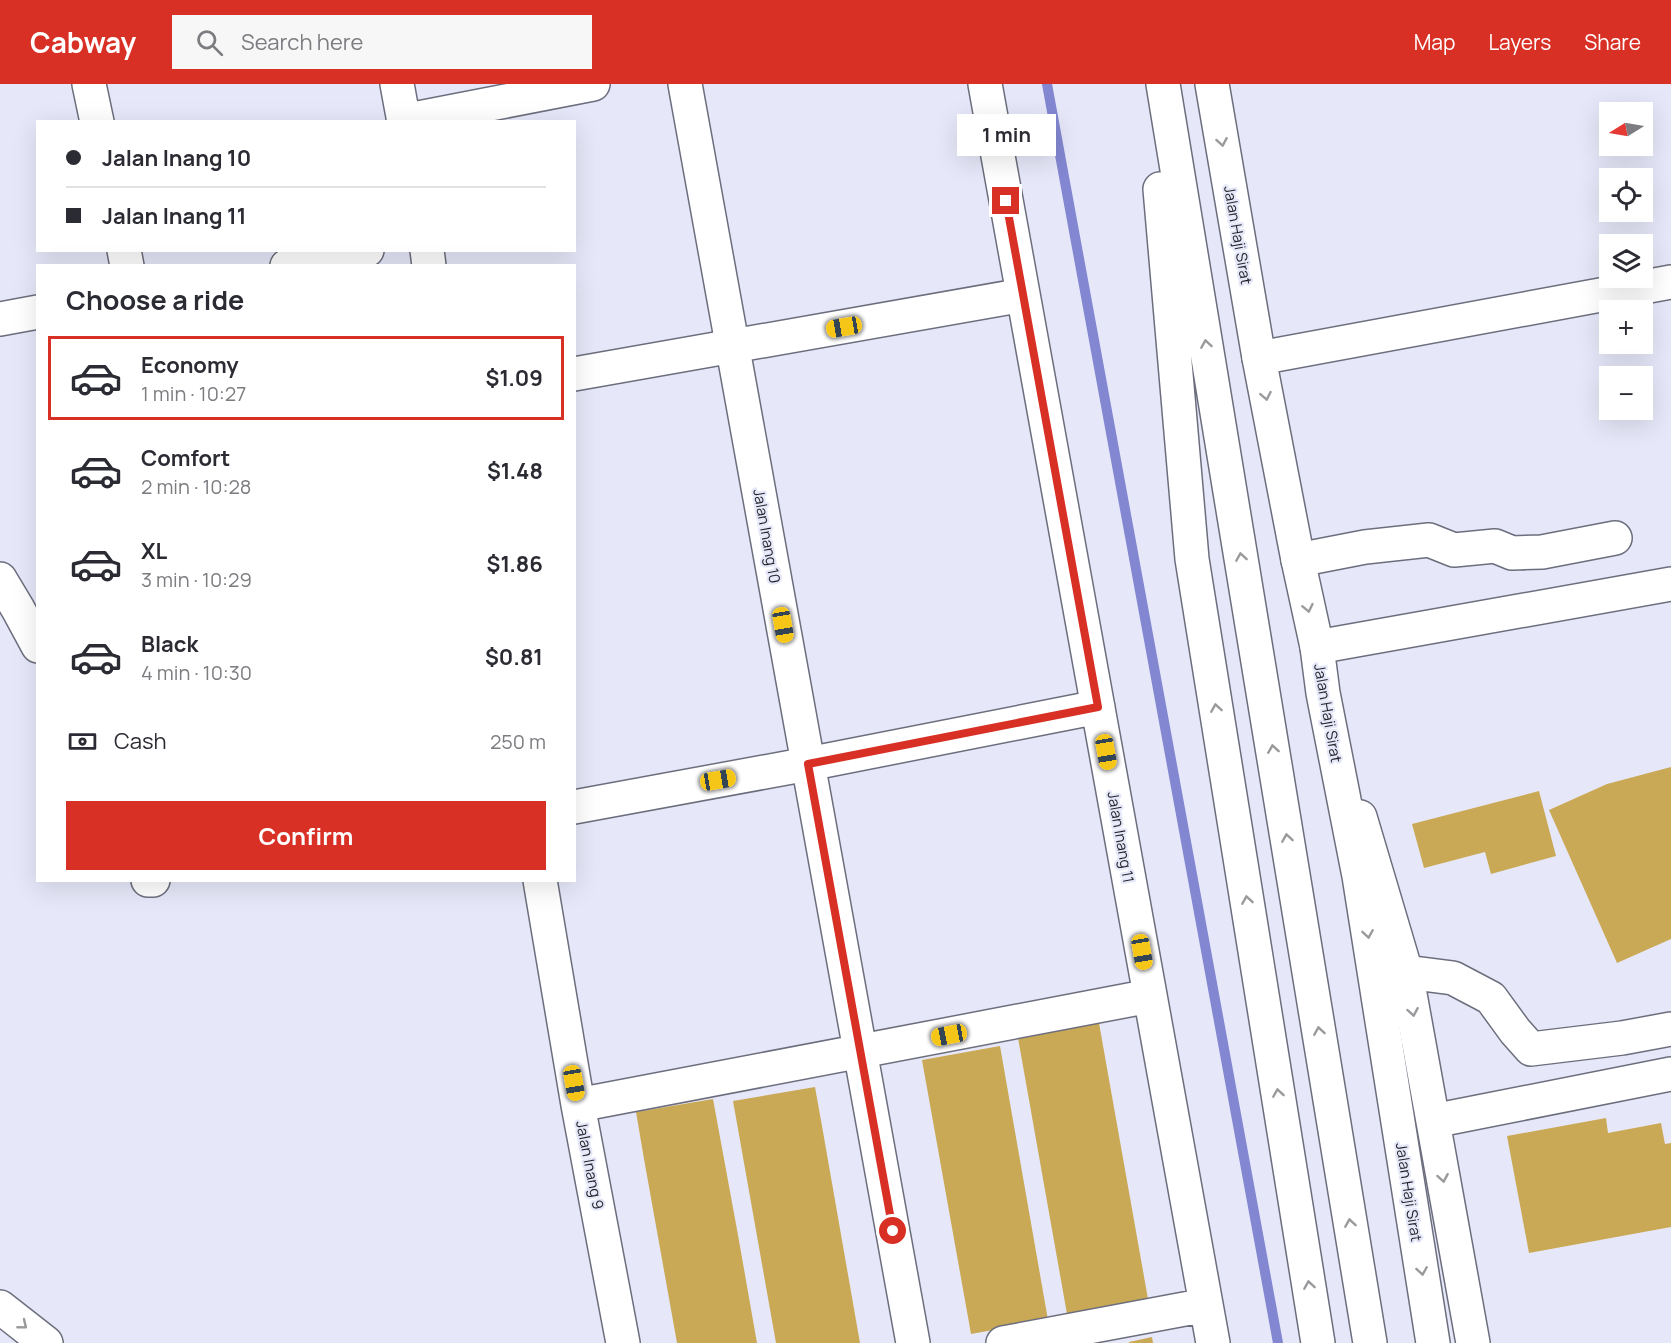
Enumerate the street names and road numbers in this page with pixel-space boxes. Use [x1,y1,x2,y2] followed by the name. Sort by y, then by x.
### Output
[1219,184,1257,286] street label: Jalan Haji Sirat
[748,487,786,585] street label: Jalan Inang 10
[1309,662,1347,764] street label: Jalan Haji Sirat
[1103,790,1139,884] street label: Jalan Inang 11
[571,1119,609,1211] street label: Jalan Inang 9
[1391,1141,1427,1243] street label: Jalan Haji Sirat

